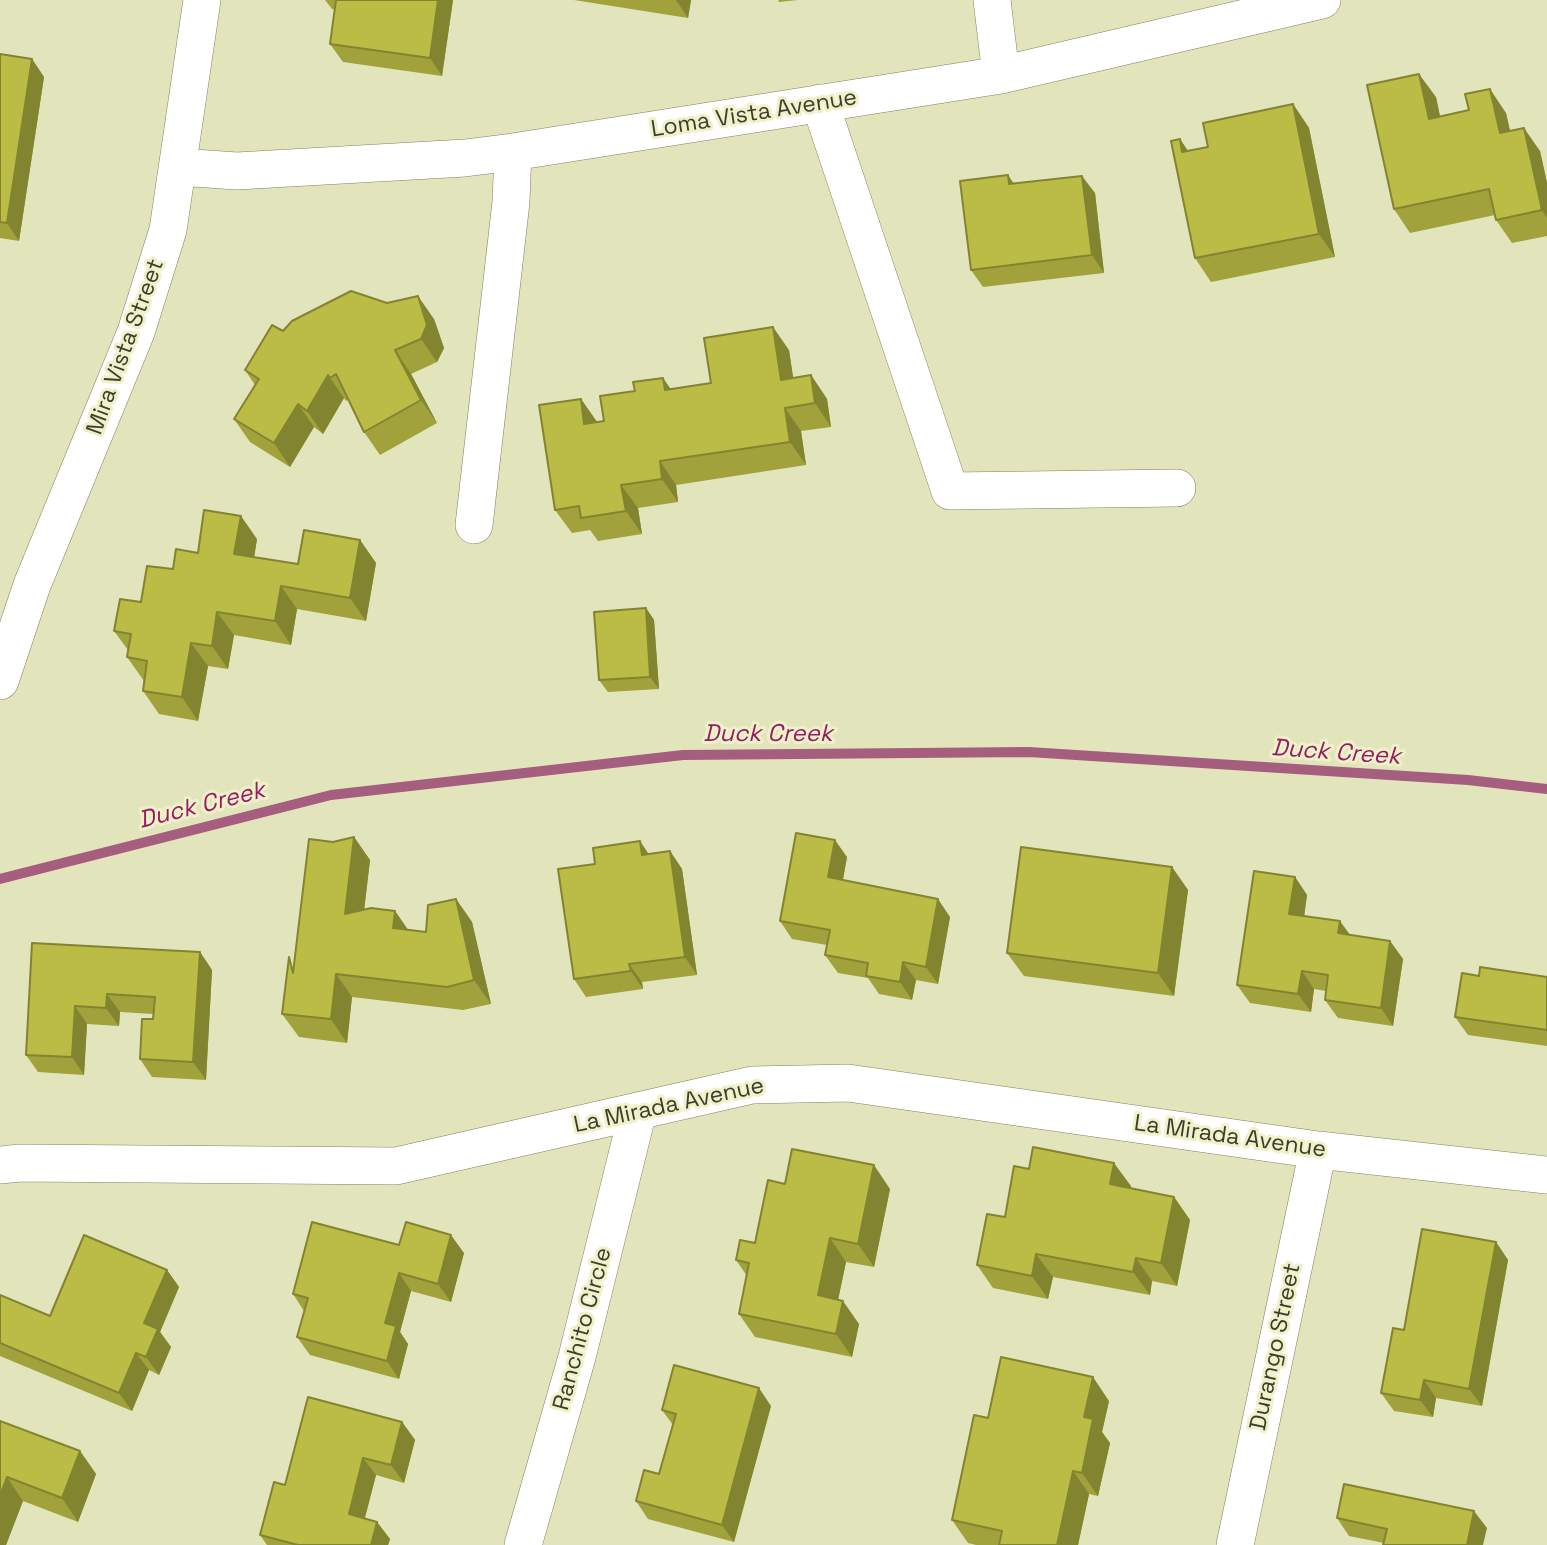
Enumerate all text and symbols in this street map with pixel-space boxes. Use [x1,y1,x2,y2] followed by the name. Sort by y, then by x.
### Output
[649,84,859,144] street label: Loma Vista Avenue
[81,256,171,438] street label: Mira Vista Street
[703,720,833,748] water label: Duck Creek
[1270,734,1402,772] water label: Duck Creek
[136,776,268,836] water label: Duck Creek
[571,1072,767,1140] street label: La Mirada Avenue
[1132,1110,1328,1164] street label: La Mirada Avenue
[548,1245,618,1413] street label: Ranchito Circle
[1245,1261,1307,1433] street label: Durango Street

